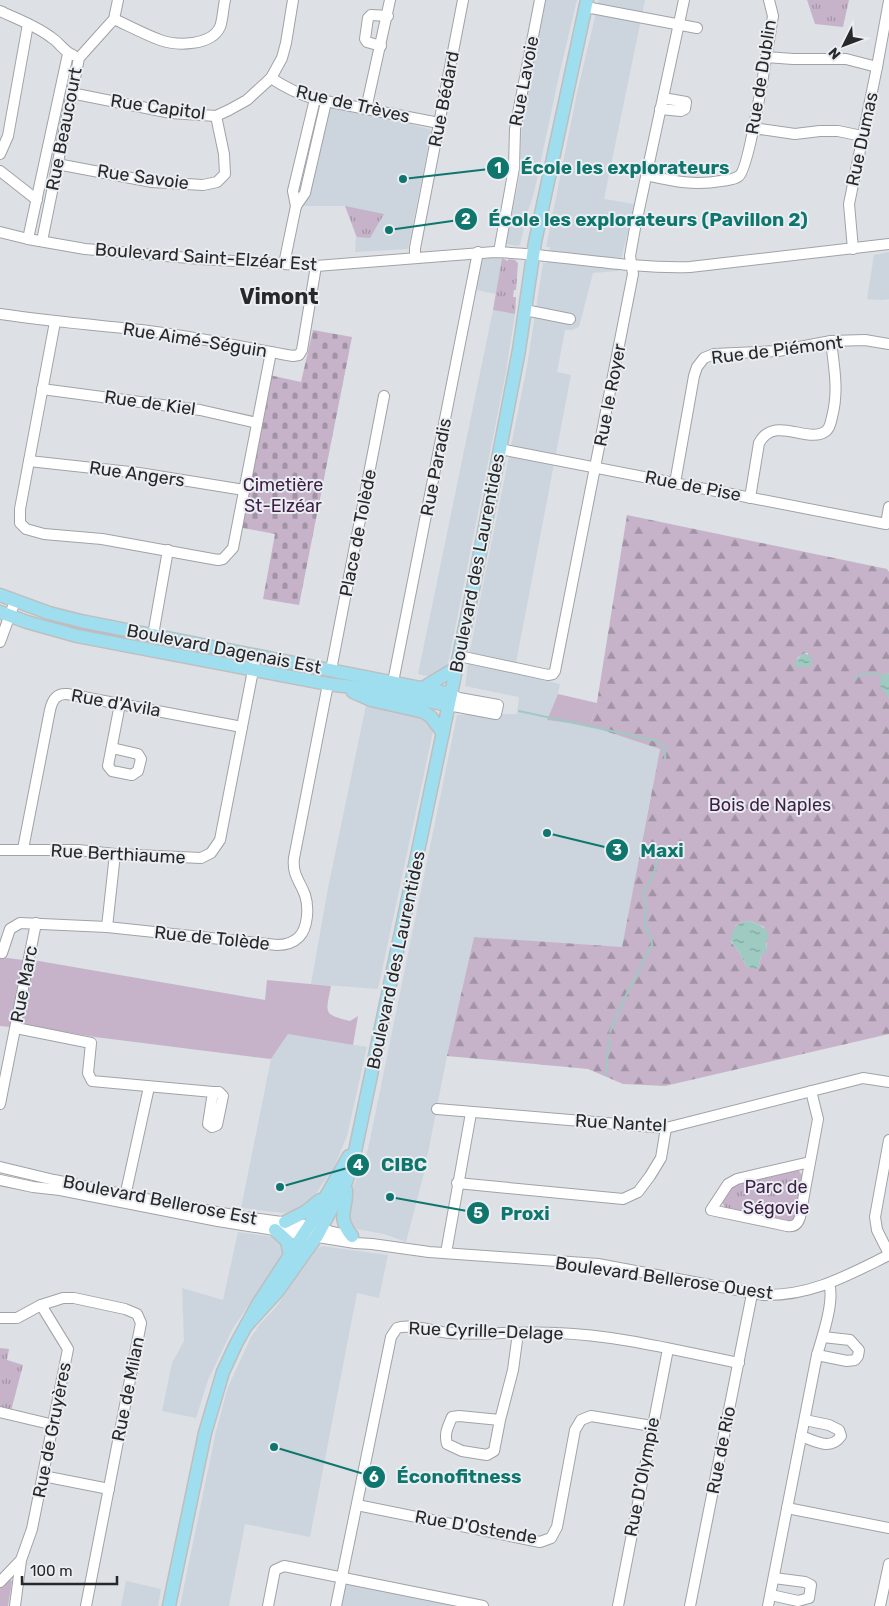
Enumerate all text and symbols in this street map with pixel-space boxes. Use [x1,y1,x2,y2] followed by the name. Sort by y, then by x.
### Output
[741,18,781,136] street label: Rue de Dublin
[819,20,869,70] north arrow
[504,34,544,128] street label: Rue Lavoie
[825,44,844,63] text: N
[424,49,464,149] street label: Rue Bédard
[41,66,87,192] street label: Rue Beaucourt
[294,80,412,128] street label: Rue de Trèves
[109,89,207,125] street label: Rue Capitol
[841,90,883,188] street label: Rue Dumas
[485,151,740,185] callout: École les explorateurs
[520,156,730,179] text: École les explorateurs
[494,159,502,177] text: 1
[96,160,190,194] street label: Rue Savoie
[454,202,818,236] callout: École les explorateurs (Pavillon 2)
[488,208,808,231] text: École les explorateurs (Pavillon 2)
[461,210,471,228] text: 2
[94,238,318,276] street label: Boulevard Saint-Elzéar Est
[239,283,319,310] district label: Vimont
[121,318,269,362] street label: Rue Aimé-Séguin
[710,331,844,369] street label: Rue de Piémont
[589,342,631,448] street label: Rue le Royer
[103,386,197,420] street label: Rue de Kiel
[416,416,456,518] street label: Rue Paradis
[445,452,509,674] street label: Boulevard des Laurentides
[88,456,186,492] street label: Rue Angers
[643,466,743,506] street label: Rue de Pise
[335,467,381,599] street label: Place de Tolède
[243,474,323,517] park label: Cimetière St-Elzéar
[125,619,323,679] street label: Boulevard Dagenais Est
[69,684,163,722] street label: Rue d'Avila
[709,794,831,816] park label: Bois de Naples
[605,833,693,867] callout: Maxi
[50,839,186,869] street label: Rue Berthiaume
[640,839,684,862] text: Maxi
[612,841,622,859] text: 3
[362,849,430,1071] street label: Boulevard des Laurentides
[153,921,271,955] street label: Rue de Tolède
[6,944,42,1024] street label: Rue Marc
[575,1110,667,1136] street label: Rue Nantel
[346,1148,437,1182] callout: CIBC
[381,1153,427,1176] text: CIBC
[353,1156,363,1174] text: 4
[61,1170,259,1230] street label: Boulevard Bellerose Est
[743,1176,809,1219] park label: Parc de Ségovie
[466,1196,560,1230] callout: Proxi
[500,1202,550,1225] text: Proxi
[473,1204,483,1222] text: 5
[554,1252,774,1304] street label: Boulevard Bellerose Ouest
[408,1317,564,1345] street label: Rue Cyrille-Delage
[107,1335,149,1443] street label: Rue de Milan
[28,1360,76,1500] street label: Rue de Gruyères
[702,1404,740,1496] street label: Rue de Rio
[620,1415,664,1539] street label: Rue D'Olympie
[361,1460,531,1494] callout: Éconofitness
[397,1465,521,1488] text: Éconofitness
[369,1468,379,1486] text: 6
[413,1505,539,1549] street label: Rue D'Ostende
[22,1554,118,1586] scale bar
[30,1562,72,1580] text: 100 m

